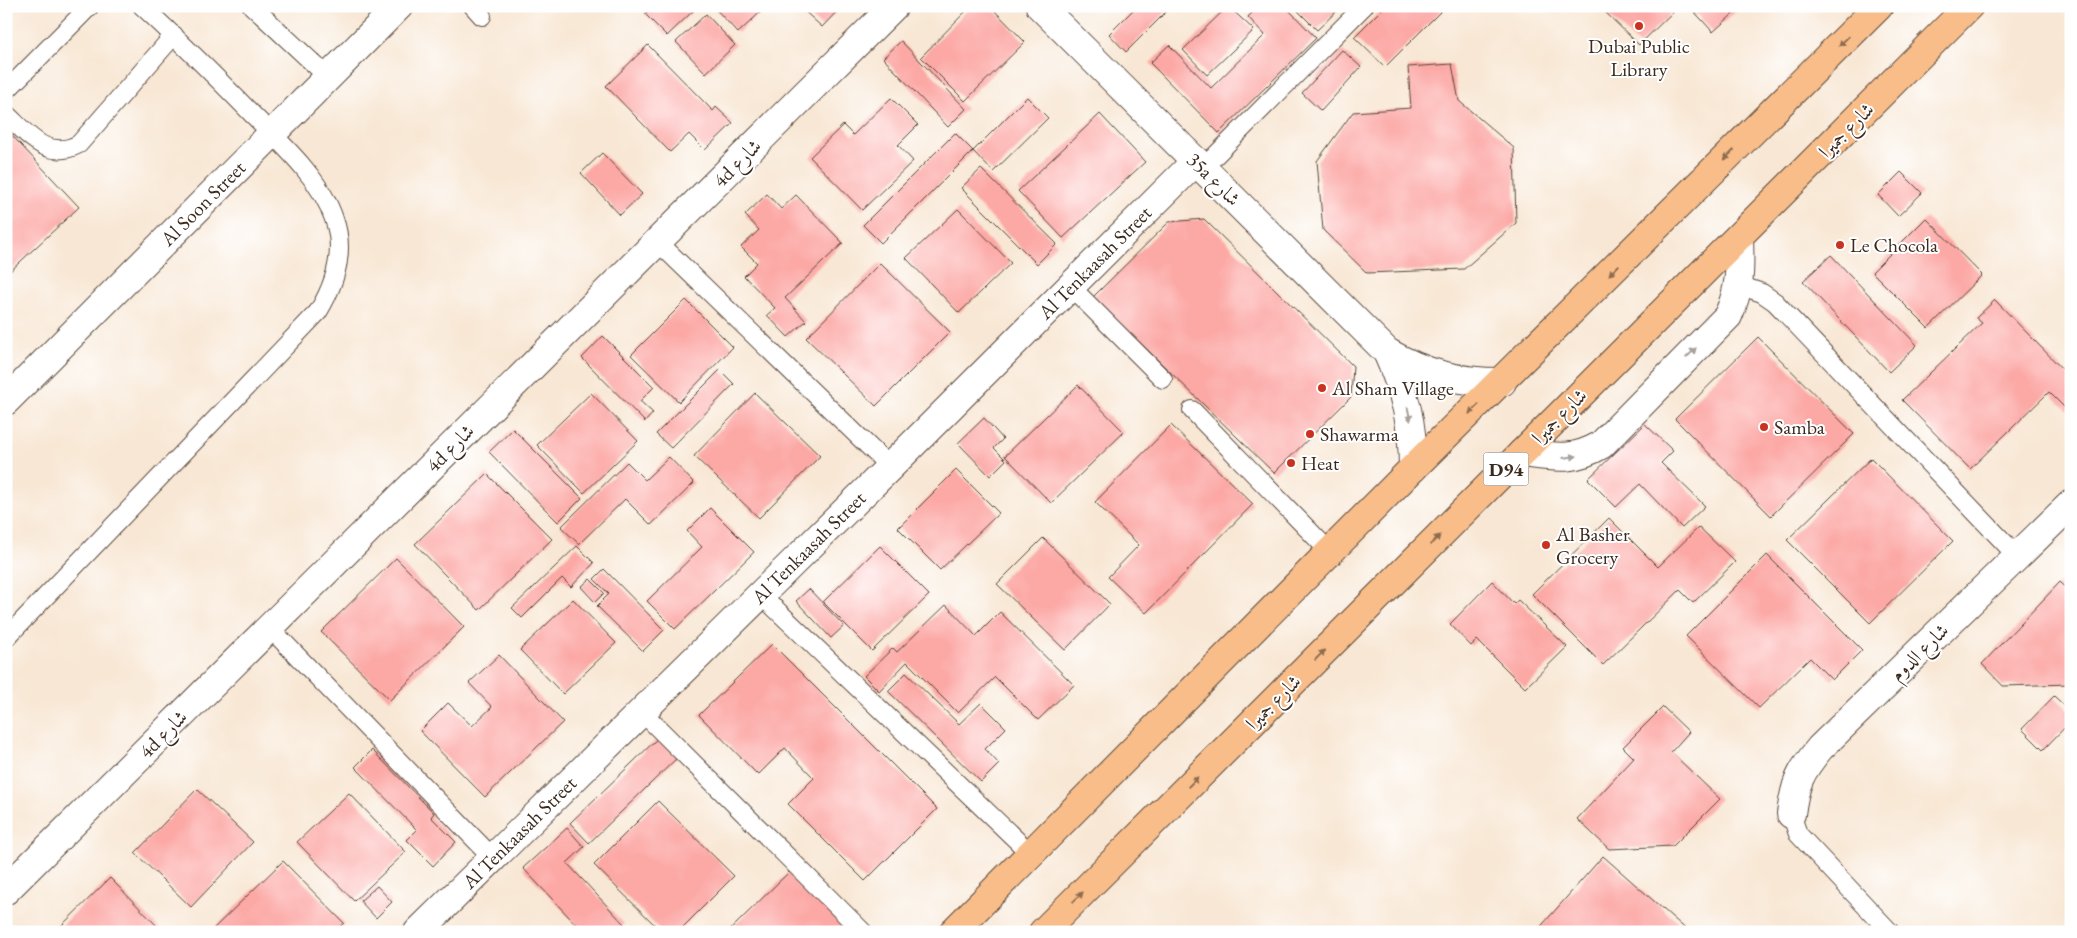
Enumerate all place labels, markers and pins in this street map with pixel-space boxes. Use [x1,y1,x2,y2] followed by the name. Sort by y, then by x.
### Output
[1633,20,1645,32] marker: Dubai Public Library
[1588,33,1690,82] place label: Dubai Public Library
[1850,232,1938,258] place label: Le Chocola
[1834,239,1846,251] marker: Le Chocola
[1331,375,1454,401] place label: Al Sham Village
[1316,382,1328,394] marker: Al Sham Village
[1774,414,1825,440] place label: Samba
[1320,421,1399,447] place label: Shawarma
[1758,421,1770,433] marker: Samba
[1304,428,1316,440] marker: Shawarma
[1301,450,1340,476] place label: Heat
[1285,457,1297,469] marker: Heat
[1555,521,1630,570] place label: Al Basher Grocery
[1540,539,1552,551] marker: Al Basher Grocery

